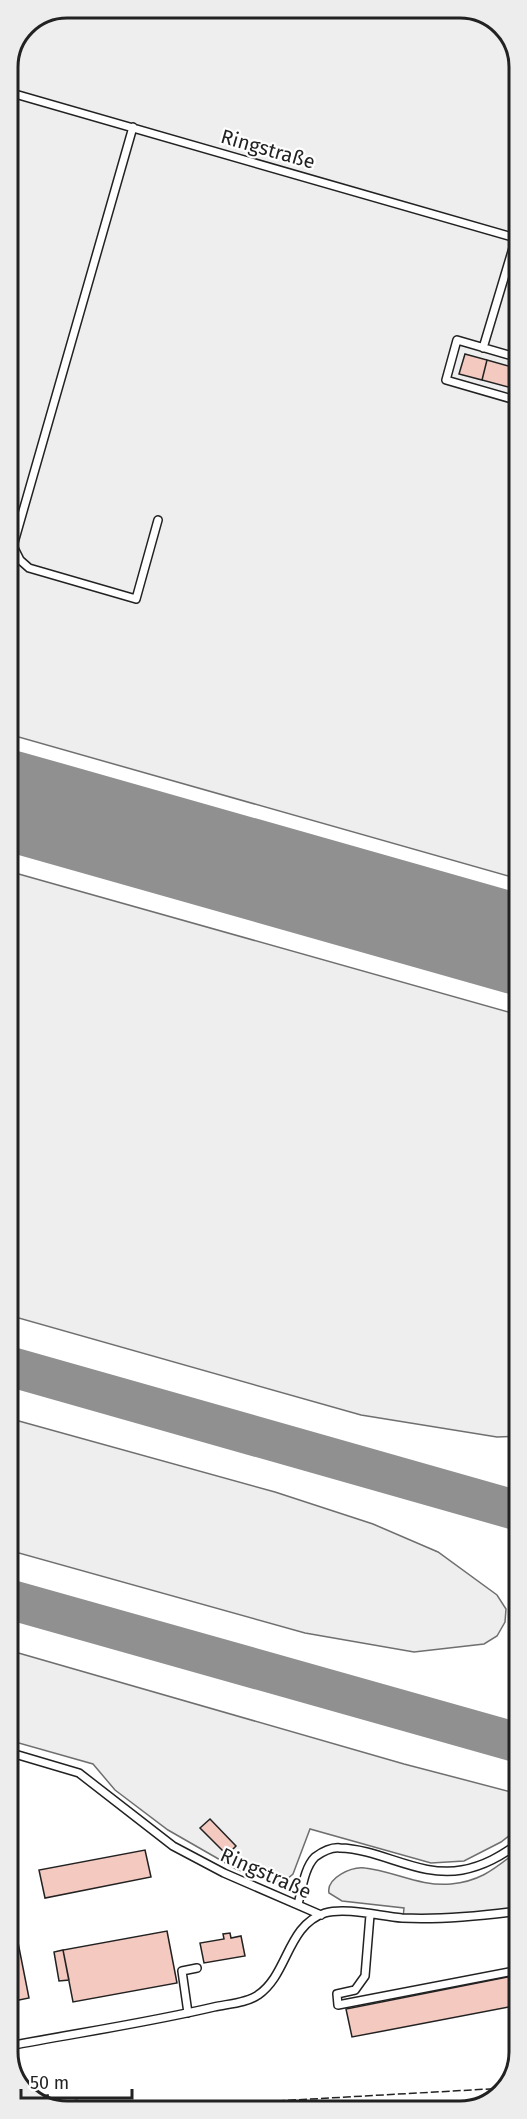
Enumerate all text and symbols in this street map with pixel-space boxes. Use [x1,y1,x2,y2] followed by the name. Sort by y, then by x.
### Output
[218,124,318,174] street label: Ringstraße
[217,1842,315,1904] street label: Ringstraße
[21,2062,132,2100] scale bar
[30,2072,69,2094] text: 50 m

